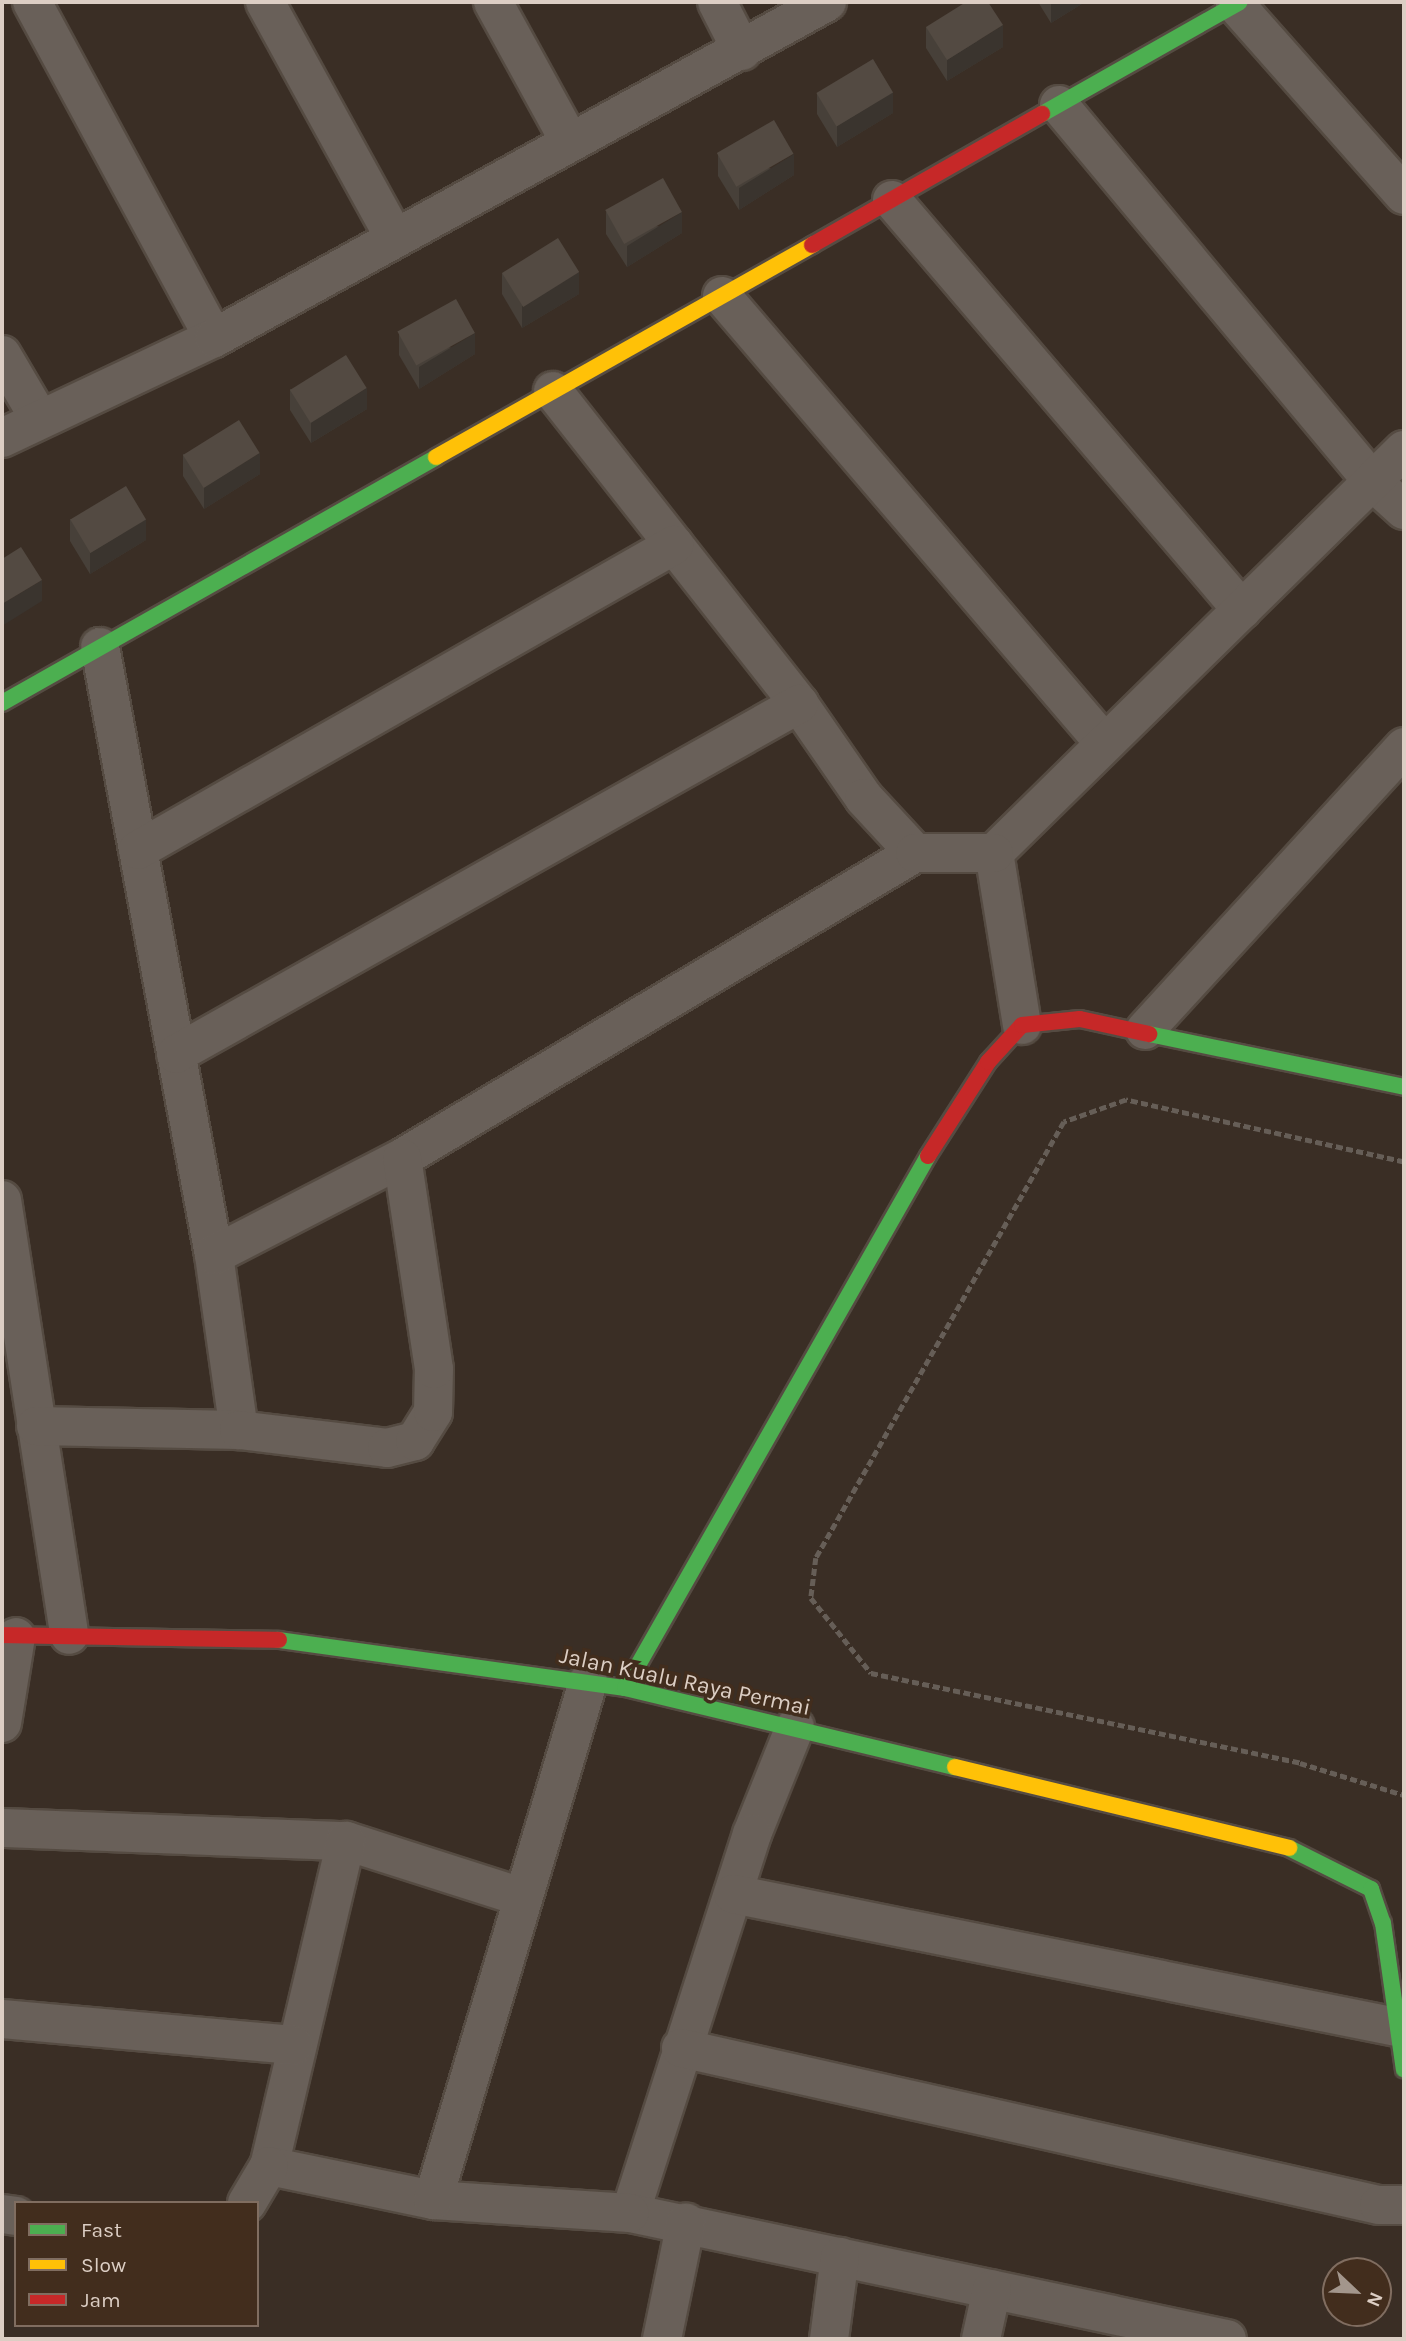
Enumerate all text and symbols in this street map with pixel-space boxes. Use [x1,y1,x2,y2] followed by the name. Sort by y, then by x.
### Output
[557,1642,813,1722] street label: Jalan Kualu Raya Permai
[14,2201,259,2327] legend
[81,2218,122,2242] text: Fast
[81,2253,126,2277] text: Slow
[1322,2257,1392,2327] north arrow
[81,2288,121,2312] text: Jam
[1362,2289,1387,2310] text: N

